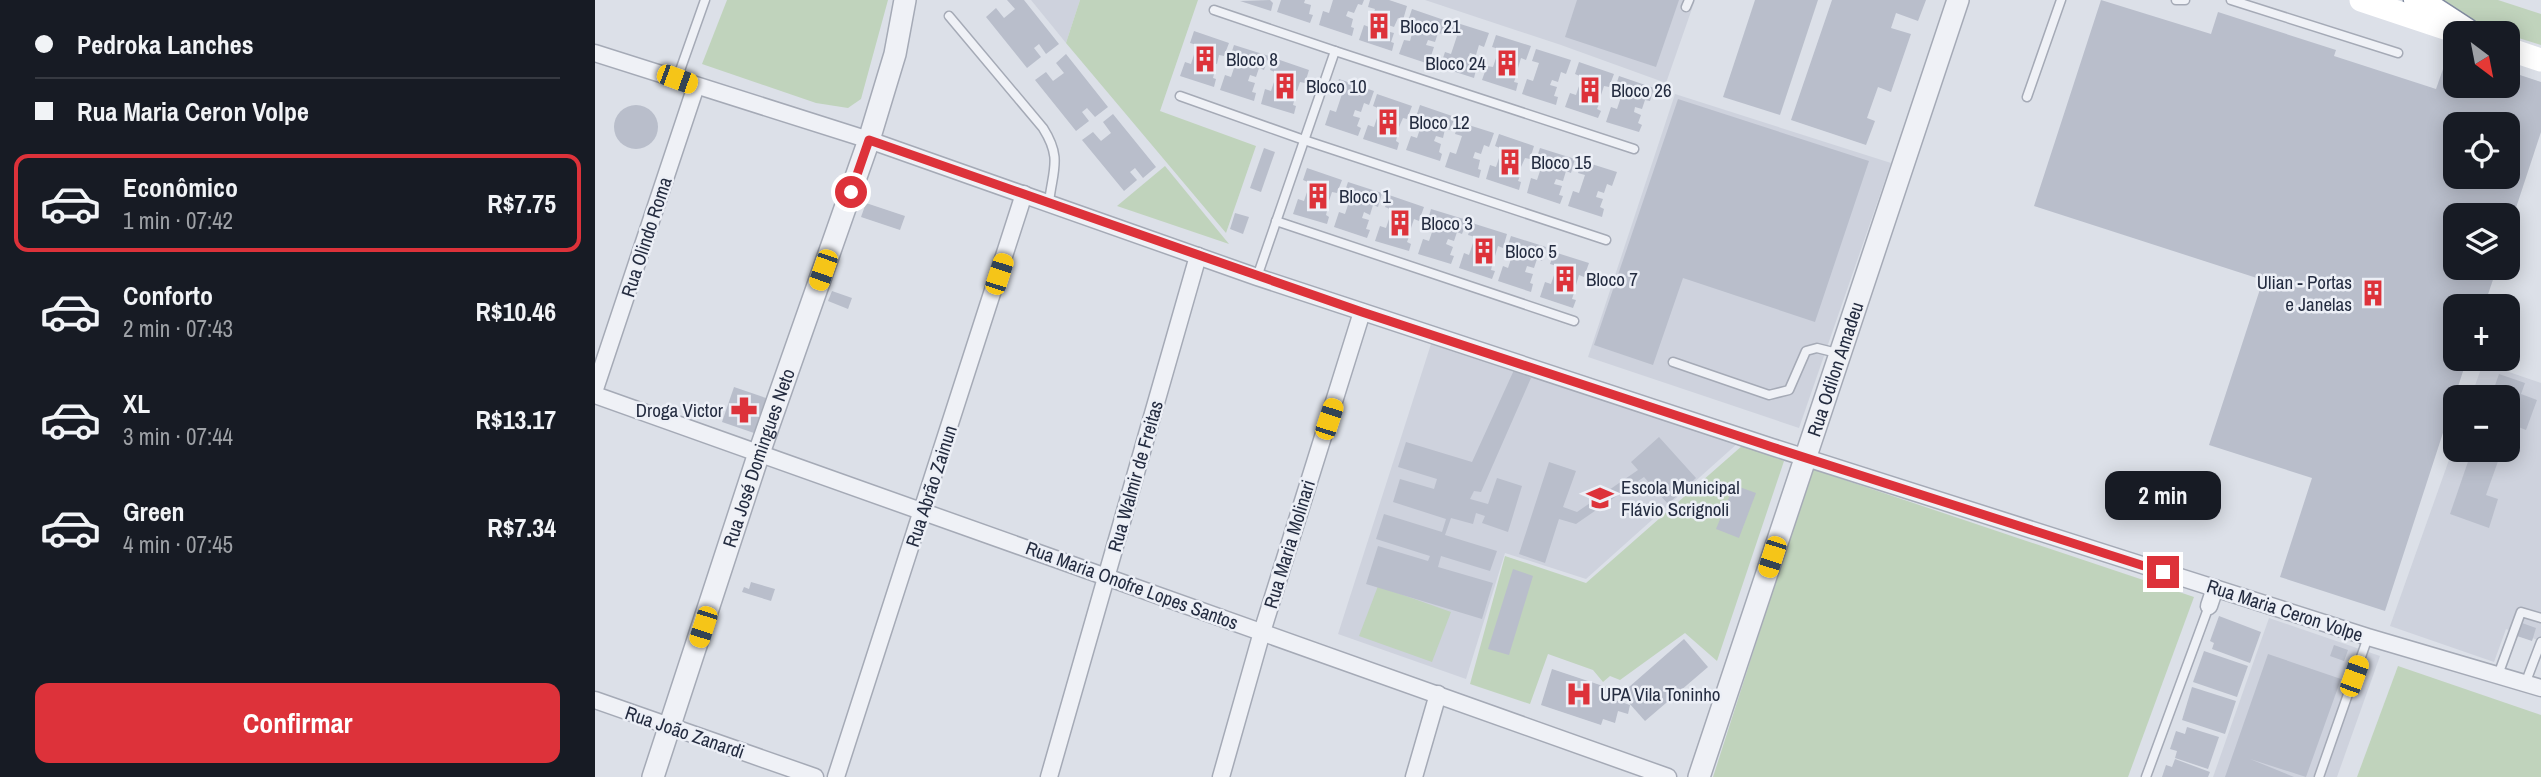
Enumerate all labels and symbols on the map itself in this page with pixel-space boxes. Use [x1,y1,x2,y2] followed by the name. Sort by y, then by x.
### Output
[1364,11,1394,41] building icon: Bloco 21
[1400,13,1461,39] place label: Bloco 21
[2443,21,2520,98] north arrow
[1190,44,1220,74] building icon: Bloco 8
[1226,46,1278,72] place label: Bloco 8
[1492,48,1522,78] building icon: Bloco 24
[1425,50,1486,76] place label: Bloco 24
[654,62,701,96] car
[1270,71,1300,101] building icon: Bloco 10
[1306,73,1367,99] place label: Bloco 10
[1575,75,1605,105] building icon: Bloco 26
[1611,77,1672,103] place label: Bloco 26
[1373,107,1403,137] building icon: Bloco 12
[1409,109,1470,135] place label: Bloco 12
[1495,147,1525,177] building icon: Bloco 15
[1531,149,1592,175] place label: Bloco 15
[614,173,678,300] street label: Rua Olindo Roma
[835,176,867,208] route start
[1303,181,1333,211] building icon: Bloco 1
[1339,183,1391,209] place label: Bloco 1
[1385,208,1415,238] building icon: Bloco 3
[1421,210,1473,236] place label: Bloco 3
[1469,236,1499,266] building icon: Bloco 5
[1505,238,1557,264] place label: Bloco 5
[807,247,840,293] car
[983,251,1016,297] car
[1550,264,1580,294] building icon: Bloco 7
[1586,266,1638,292] place label: Bloco 7
[2257,269,2352,317] place label: Ulian - Portas e Janelas
[2358,278,2388,308] building icon: Ulian - Portas e Janelas
[1800,298,1870,440] street label: Rua Odilon Amadeu
[716,365,801,551] street label: Rua José Domingues Neto
[729,395,759,425] pharmacy icon: Droga Victor
[1313,396,1346,442] car
[636,397,724,423] place label: Droga Victor
[1101,397,1169,555] street label: Rua Walmir de Freitas
[899,422,963,550] street label: Rua Abrão Zainun
[2105,470,2221,520] callout: 2 min
[1621,474,1740,522] place label: Escola Municipal Flávio Scrignoli
[1257,476,1321,612] street label: Rua Maria Molinari
[1585,483,1615,513] school or university icon: Escola Municipal Flávio Scrignoli
[1022,534,1242,636] street label: Rua Maria Onofre Lopes Santos
[1756,534,1789,580] car
[2147,556,2179,588] route end
[2204,572,2366,648] street label: Rua Maria Ceron Volpe
[687,604,720,650] car
[2337,653,2372,699] car
[1564,679,1594,709] hospital icon: UPA Vila Toninho
[1600,681,1720,707] place label: UPA Vila Toninho
[622,699,748,765] street label: Rua João Zanardi

